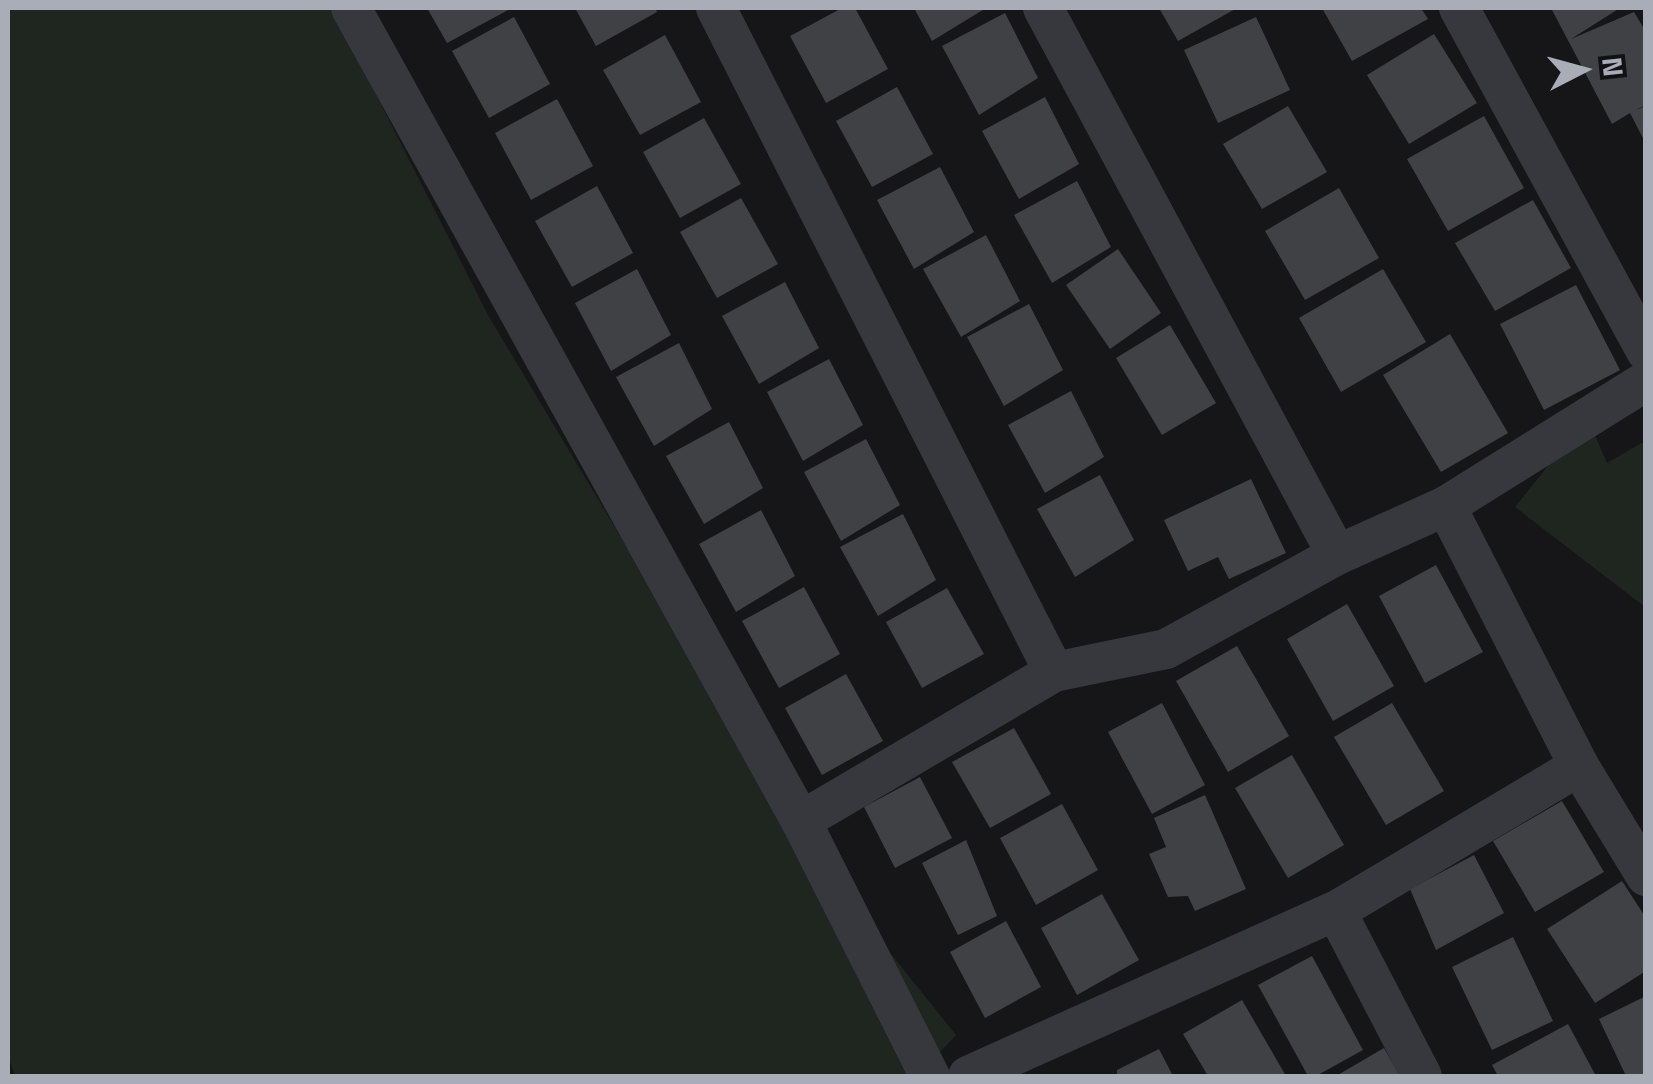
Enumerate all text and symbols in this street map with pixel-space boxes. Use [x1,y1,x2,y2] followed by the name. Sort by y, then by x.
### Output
[1533,20,1633,120] north arrow
[1591,55,1636,79] text: N

